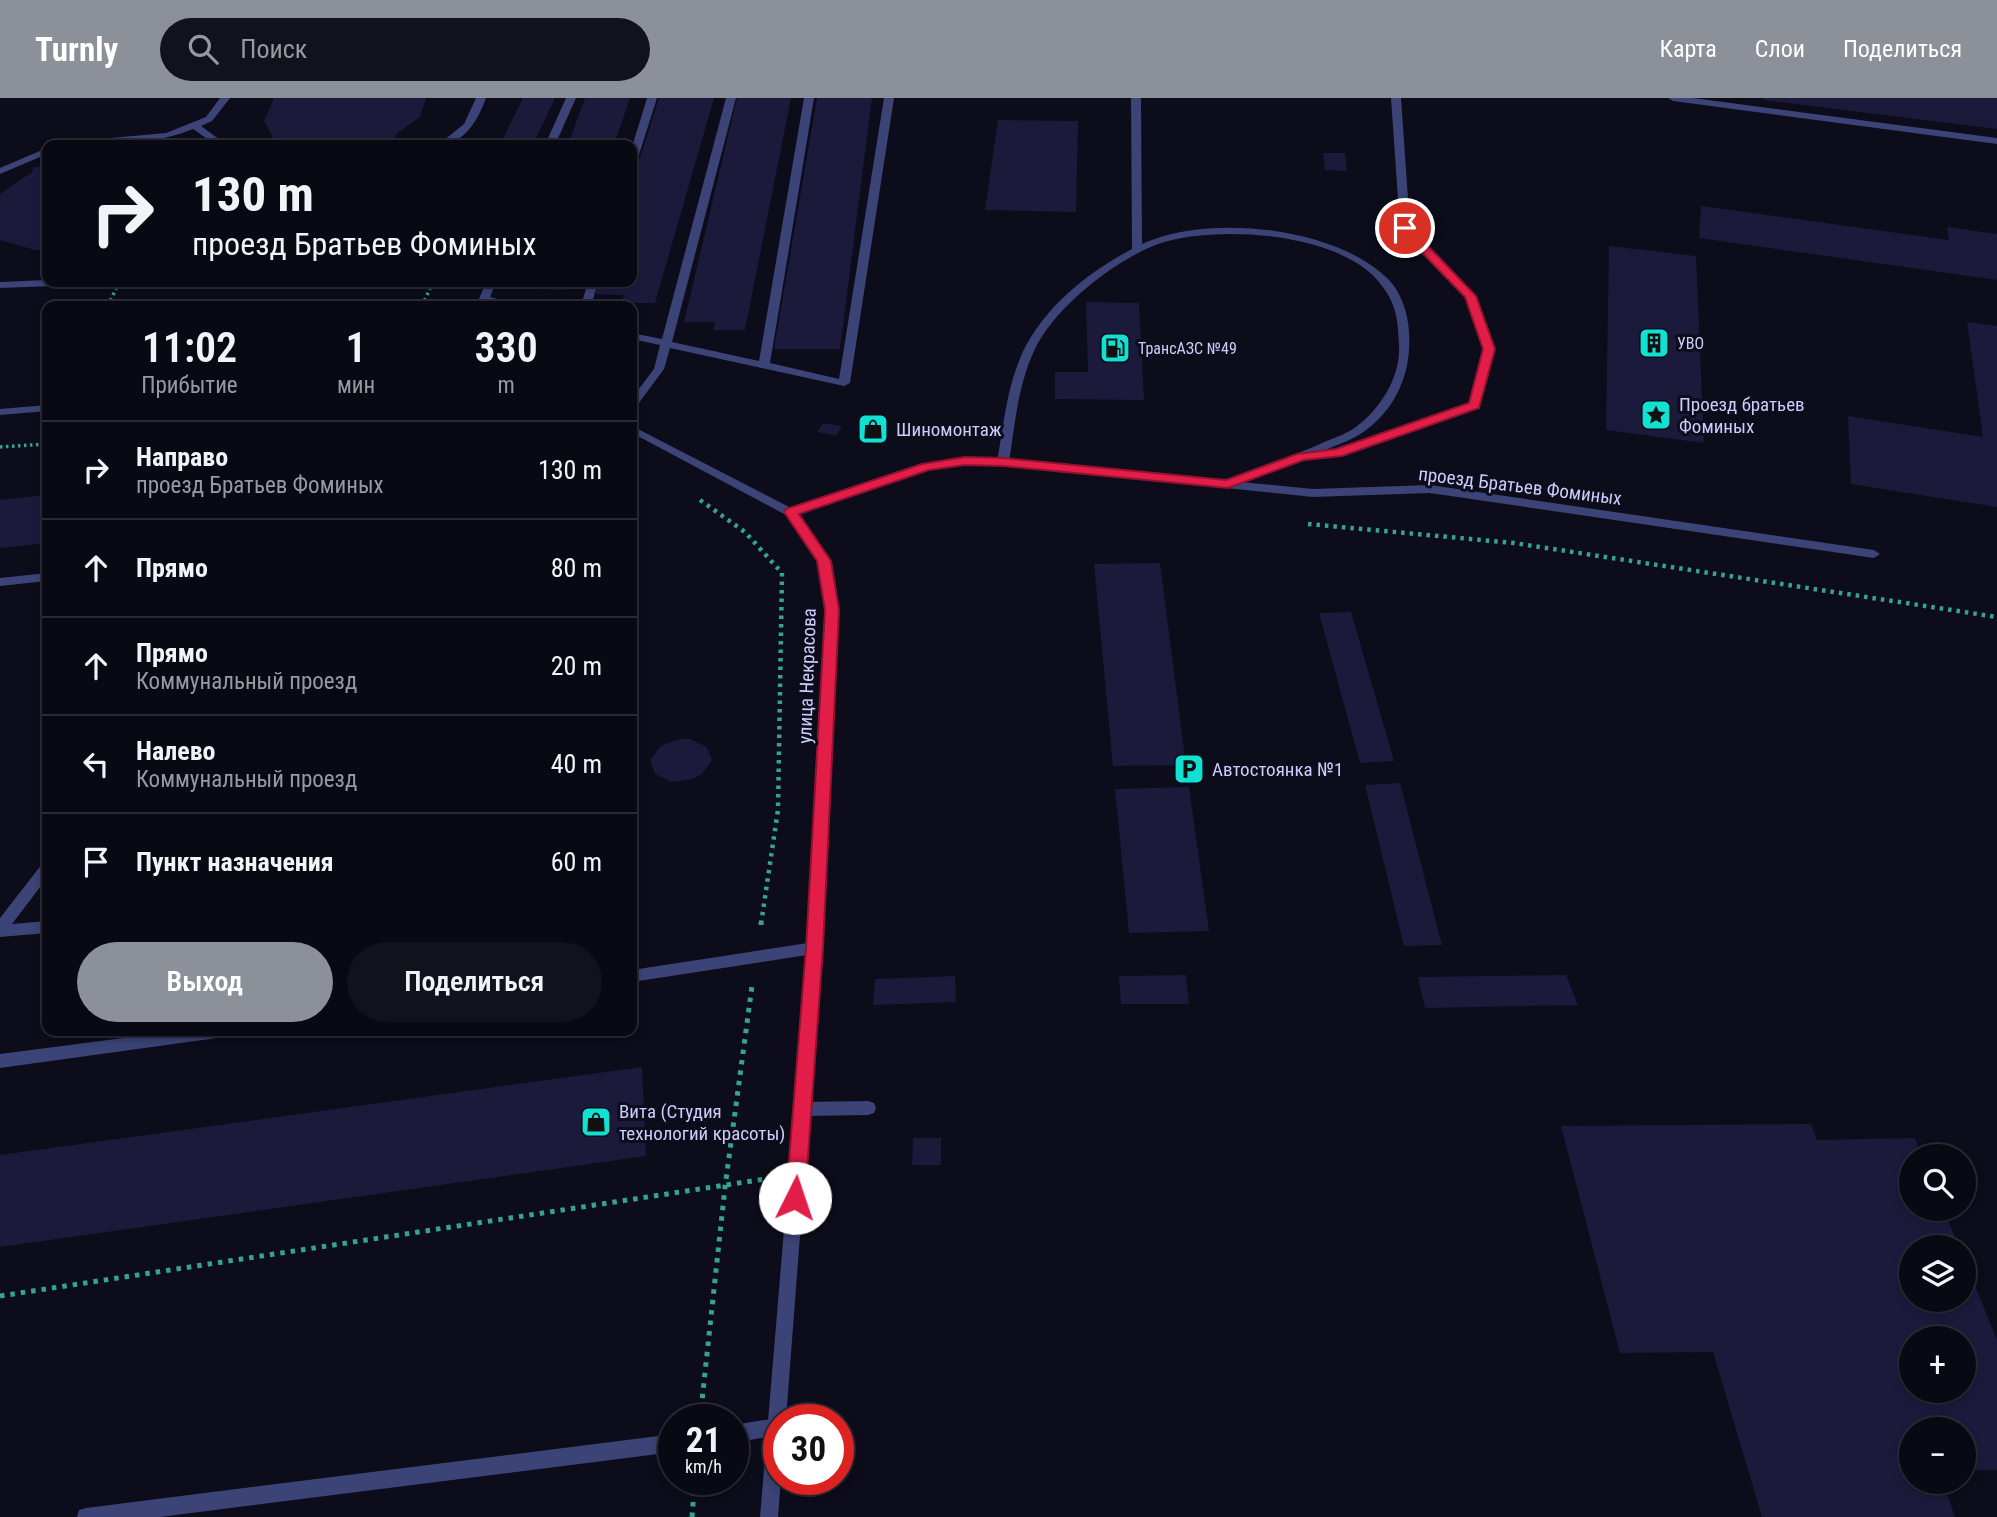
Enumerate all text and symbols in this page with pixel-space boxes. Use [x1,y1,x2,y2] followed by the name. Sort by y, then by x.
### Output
[160,18,650,81] search box
[35,30,118,69] text: Turnly
[184,30,222,68] icon: search
[240,34,307,64] text: Поиск
[1659,35,1717,63] text: Карта
[1755,35,1805,63] text: Слои
[1843,35,1962,63] text: Поделиться
[192,166,314,223] text: 130 m
[77,168,168,259] icon: right
[1375,198,1435,258] pin
[1386,209,1424,247] icon: arrive
[192,225,537,263] text: проезд Братьев Фоминых
[142,323,237,372] text: 11:02
[345,323,367,372] text: 1
[474,323,538,372] text: 330
[1637,326,1671,360] building icon: УВО
[1098,331,1132,365] fuel station icon: ТрансАЗС №49
[1677,334,1704,353] place label: УВО
[1138,339,1237,358] place label: ТрансАЗС №49
[141,372,238,399] text: Прибытие
[337,372,375,399] text: мин
[497,372,515,399] text: m
[1679,393,1805,438] place label: Проезд братьев Фоминых
[1639,398,1673,432] place icon: Проезд братьев Фоминых
[856,412,890,446] shop icon: Шиномонтаж
[896,418,1002,441] place label: Шиномонтаж
[136,442,228,472] text: Направо
[77,451,115,489] icon: right
[538,455,602,485] text: 130 m
[1417,462,1623,510] street label: проезд Братьев Фоминых
[136,472,384,499] text: проезд Братьев Фоминых
[77,549,115,587] icon: ahead
[136,553,208,583] text: Прямо
[551,553,602,583] text: 80 m
[793,608,821,744] street label: улица Некрасова
[136,638,208,668] text: Прямо
[77,647,115,685] icon: ahead
[551,651,602,681] text: 20 m
[136,668,357,695] text: Коммунальный проезд
[136,736,216,766] text: Налево
[77,745,115,783] icon: left
[551,749,602,779] text: 40 m
[1172,752,1206,786] parking icon: Автостоянка №1
[1212,758,1343,781] place label: Автостоянка №1
[136,766,357,793] text: Коммунальный проезд
[77,843,115,881] icon: arrive
[136,847,334,877] text: Пункт назначения
[551,847,602,877] text: 60 m
[77,942,333,1022] button: Выход
[347,942,602,1022] button: Поделиться
[619,1100,785,1145] place label: Вита (Студия технологий красоты)
[579,1105,613,1139] shop icon: Вита (Студия технологий красоты)
[1899,1144,1976,1494] map controls
[1899,1144,1976,1221] button: search
[758,1161,832,1235] position arrow
[1899,1235,1976,1312] button: layers
[1899,1326,1976,1403] button: +
[763,1404,854,1495] speed limit sign: 30
[1899,1417,1976,1494] button: −
[686,1420,721,1461] text: 21
[685,1456,722,1477] text: km/h

